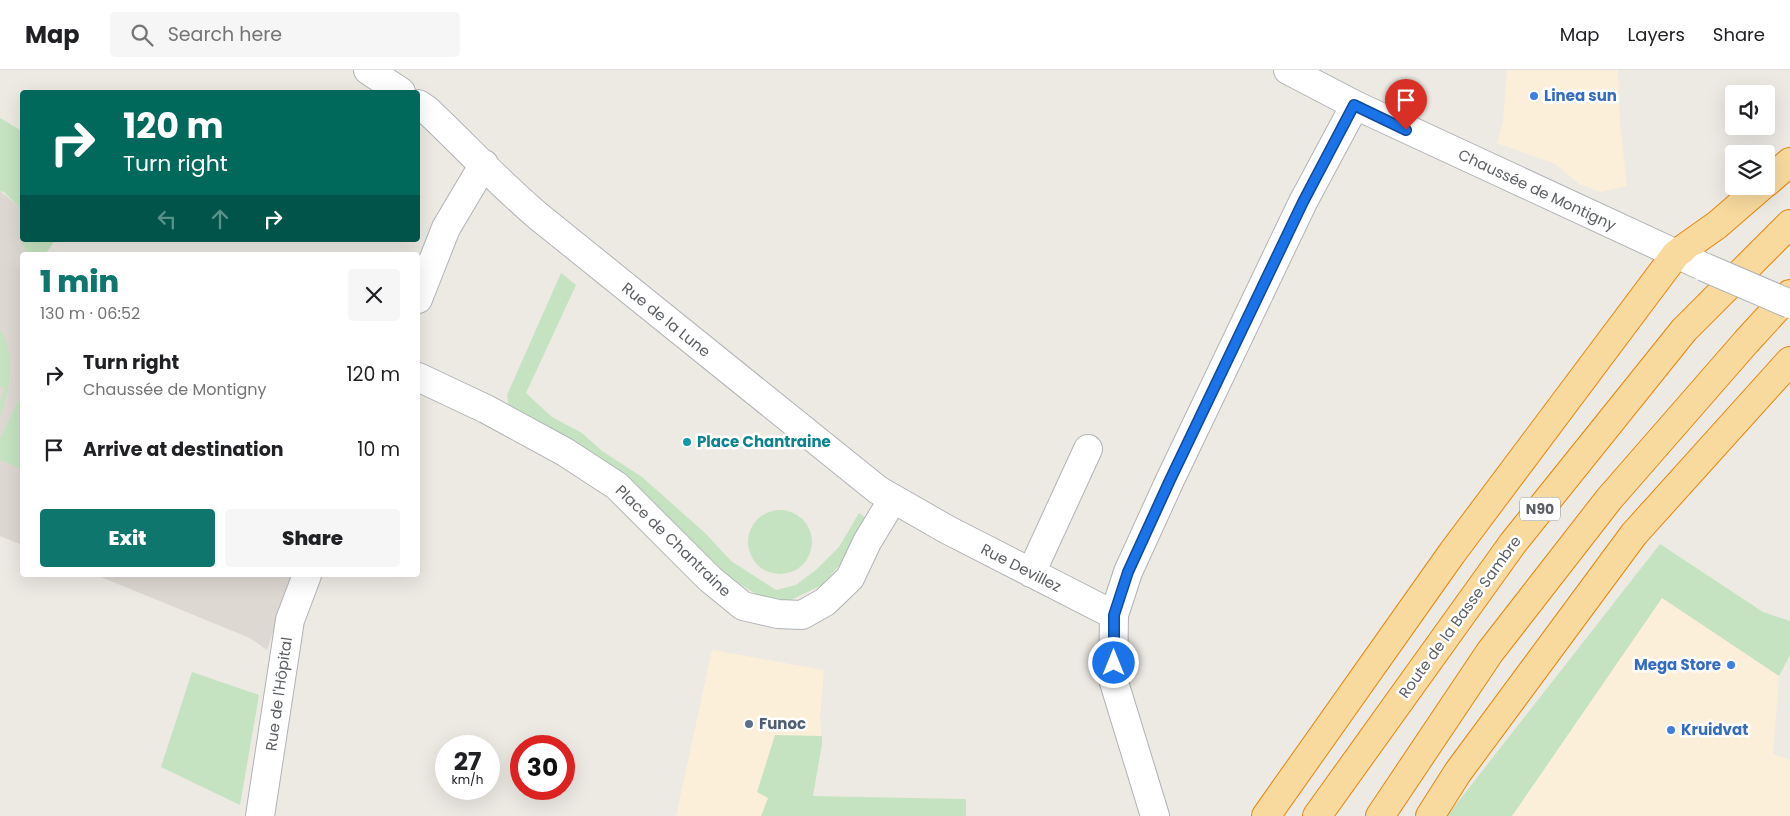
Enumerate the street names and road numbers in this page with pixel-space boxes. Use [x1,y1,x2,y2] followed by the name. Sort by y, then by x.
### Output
[1455,144,1620,236] street label: Chaussée de Montigny
[618,277,715,362] street label: Rue de la Lune
[611,480,736,601] street label: Place de Chantraine
[1520,498,1560,520] road number: N90
[1393,531,1526,702] street label: Route de la Basse Sambre
[977,538,1065,597] street label: Rue Devillez
[260,636,297,752] street label: Rue de l'Hôpital

